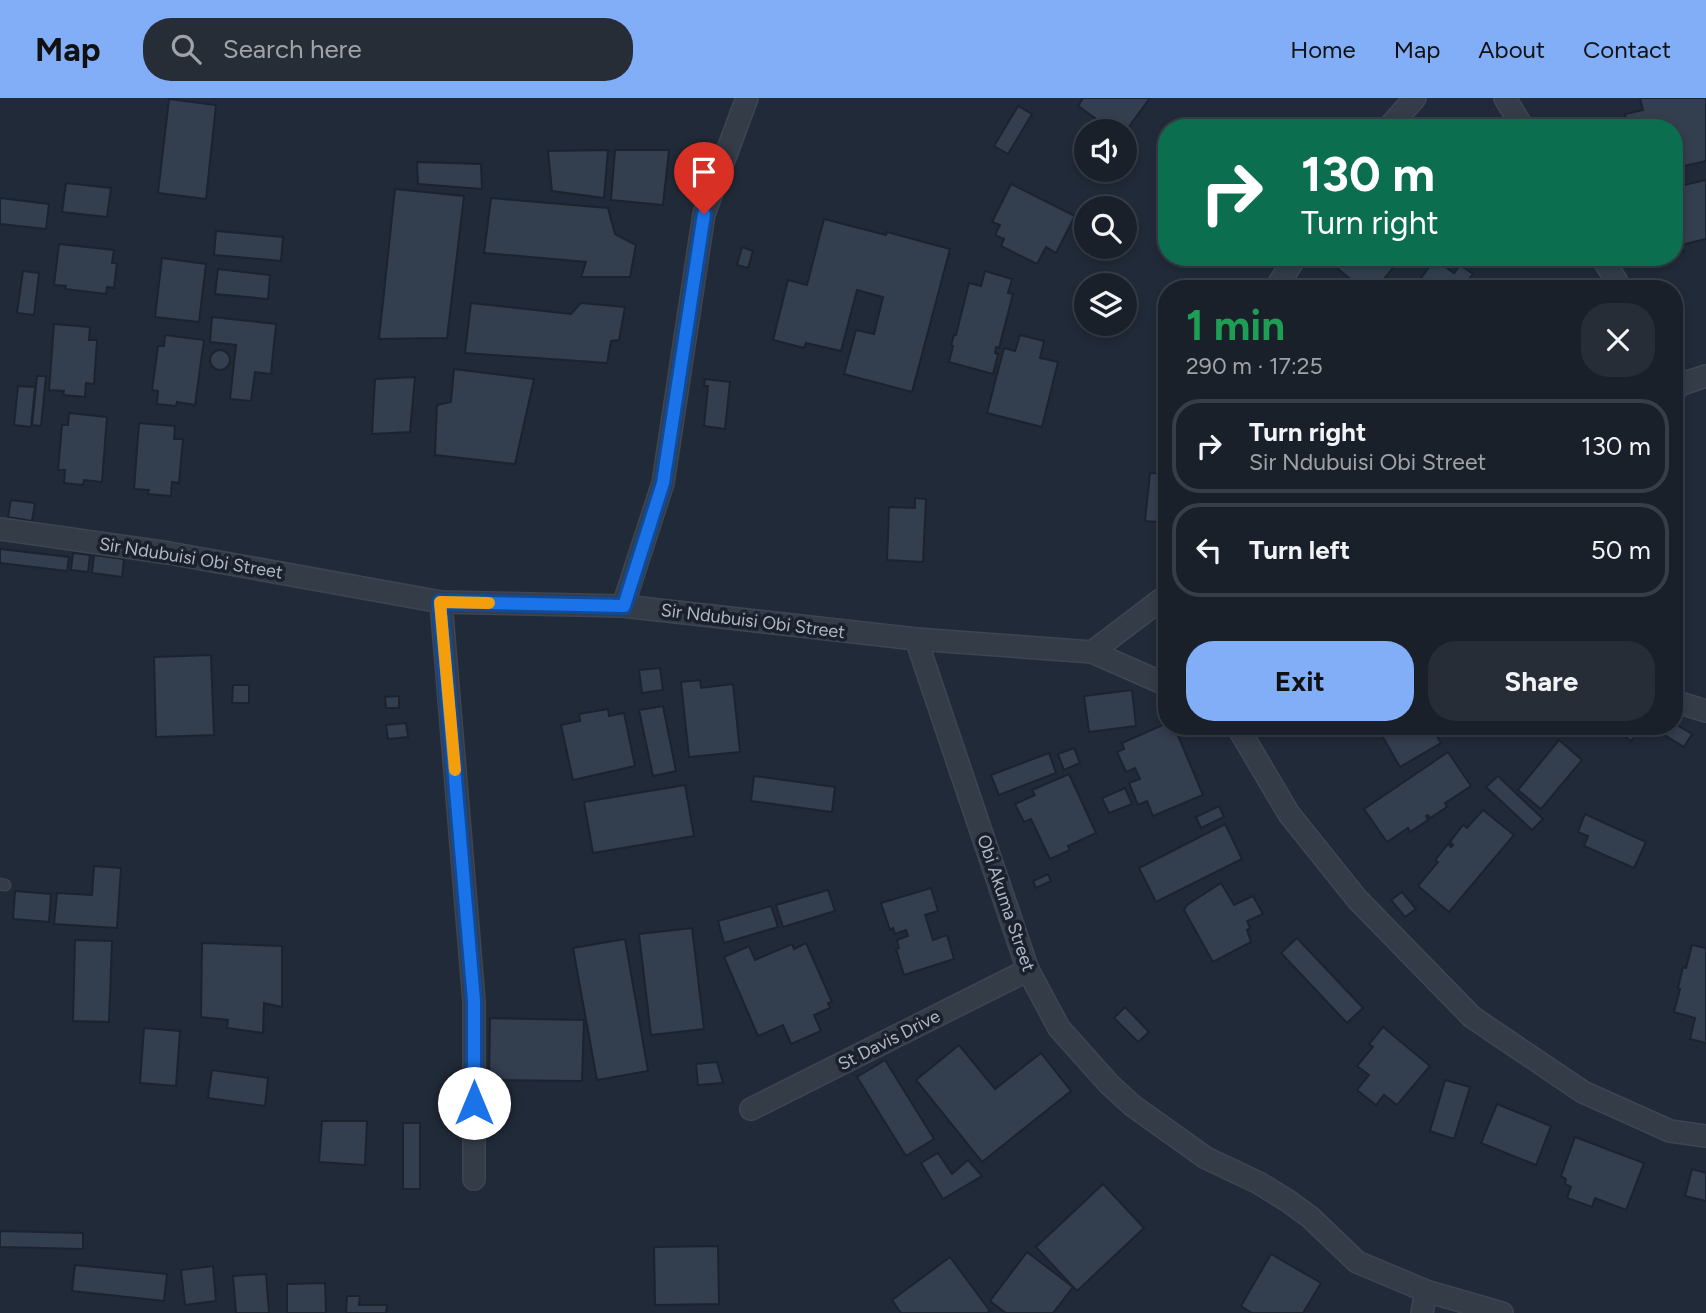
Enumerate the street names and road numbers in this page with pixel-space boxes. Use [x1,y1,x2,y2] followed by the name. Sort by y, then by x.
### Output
[98,533,285,583] street label: Sir Ndubuisi Obi Street
[660,599,847,643] street label: Sir Ndubuisi Obi Street
[972,832,1040,975] street label: Obi Akuma Street
[834,1005,944,1075] street label: St Davis Drive

